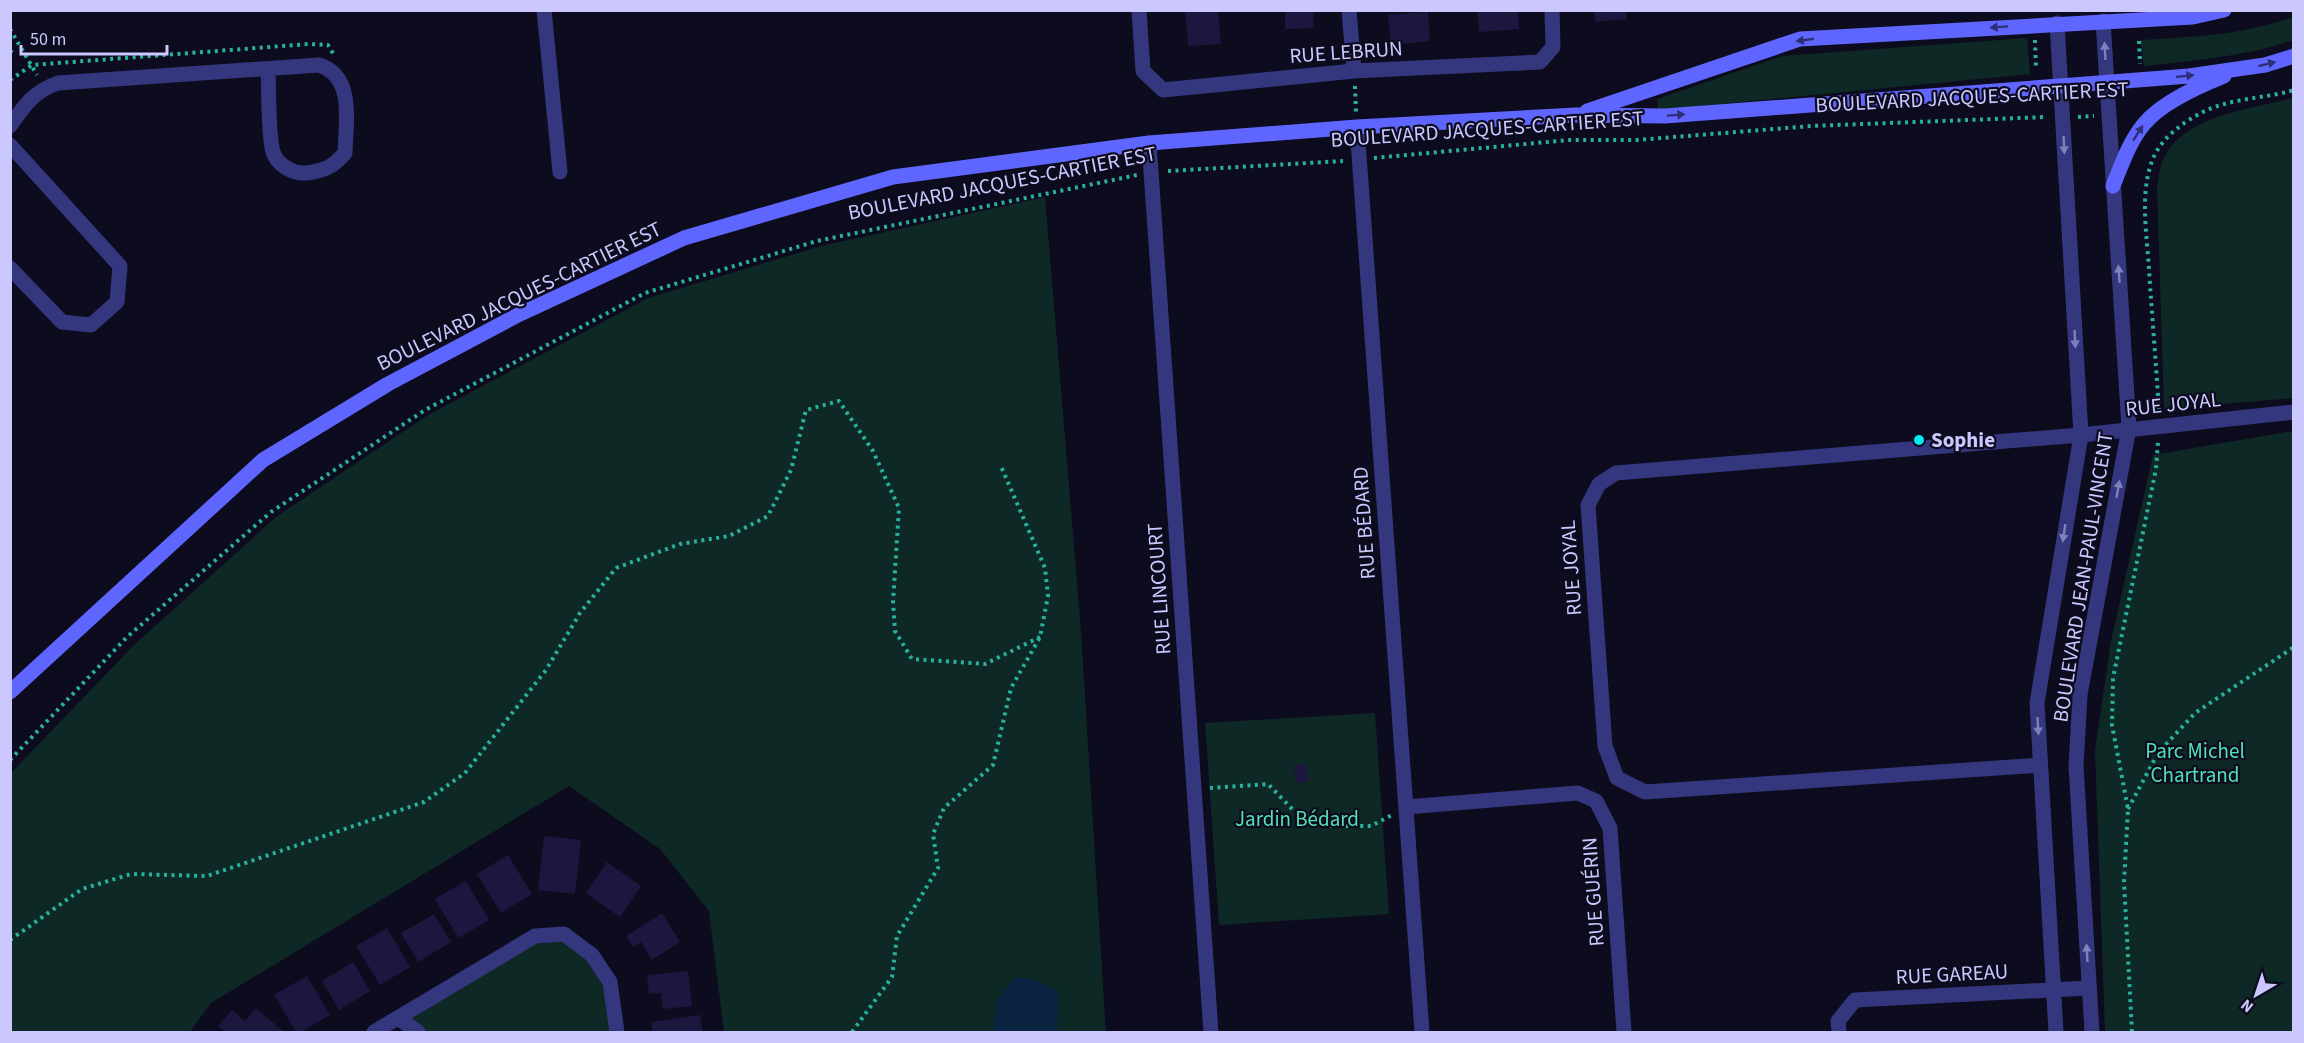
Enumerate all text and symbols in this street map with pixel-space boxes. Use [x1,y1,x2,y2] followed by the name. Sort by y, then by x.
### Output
[21,18,166,56] scale bar
[1989,22,2008,31] one-way arrow
[30,27,66,52] text: 50 m
[1288,33,1404,71] street label: RUE LEBRUN
[1795,35,1814,44] one-way arrow
[2100,42,2109,61] one-way arrow
[2258,58,2277,68] one-way arrow
[2176,71,2195,81] one-way arrow
[1815,74,2129,120] street label: BOULEVARD JACQUES-CARTIER EST
[1330,103,1644,155] street label: BOULEVARD JACQUES-CARTIER EST
[1667,111,1686,120] one-way arrow
[2132,125,2143,142] one-way arrow
[2059,135,2068,154] one-way arrow
[845,138,1159,228] street label: BOULEVARD JACQUES-CARTIER EST
[372,214,666,378] street label: BOULEVARD JACQUES-CARTIER EST
[2114,265,2124,284] one-way arrow
[2071,330,2080,349] one-way arrow
[2124,384,2222,424] street label: RUE JOYAL
[1931,425,1995,455] place label: Sophie
[2045,430,2121,724] street label: BOULEVARD JEAN-PAUL-VINCENT
[1912,433,1926,447] marker: Sophie
[1345,466,1383,580] street label: RUE BÉDARD
[2114,479,2123,498] one-way arrow
[1553,519,1589,617] street label: RUE JOYAL
[1139,522,1179,656] street label: RUE LINCOURT
[2060,524,2069,543] one-way arrow
[2034,716,2043,735] one-way arrow
[2145,736,2245,790] park label: Parc Michel Chartrand
[1235,804,1359,834] park label: Jardin Bédard
[1574,836,1612,948] street label: RUE GUÉRIN
[2082,944,2091,963] one-way arrow
[1895,956,2009,992] street label: RUE GAREAU
[2226,965,2286,1025] north arrow
[2236,994,2258,1018] text: N

